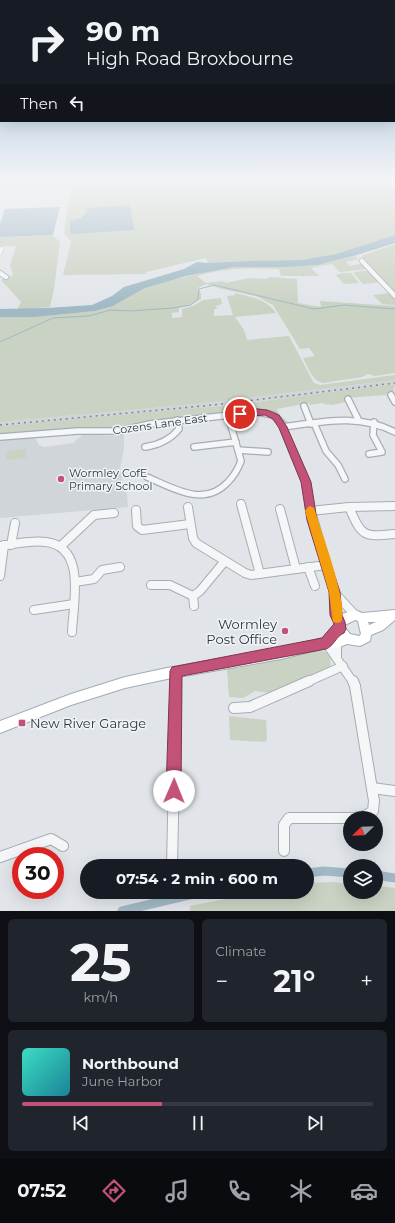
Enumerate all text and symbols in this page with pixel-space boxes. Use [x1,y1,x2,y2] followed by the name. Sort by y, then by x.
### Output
[86,14,160,48] text: 90 m
[20,16,72,68] icon: right
[86,48,293,70] text: High Road Broxbourne
[66,92,88,114] icon: left
[20,94,58,113] text: Then
[223,397,257,431] pin
[229,403,251,425] icon: arrive
[112,410,209,438] street label: Cozens Lane East
[69,466,152,493] place label: Wormley CofE Primary School
[56,474,66,484] marker: Wormley CofE Primary School
[206,616,278,647] place label: Wormley Post Office
[280,626,290,636] marker: Wormley Post Office
[30,715,146,731] place label: New River Garage
[17,718,27,728] marker: New River Garage
[153,770,195,812] position arrow
[343,811,383,851] north arrow
[343,811,383,899] map controls
[12,847,64,899] speed limit sign: 30
[343,859,383,899] button: layers
[116,869,278,888] text: 07:54 · 2 min · 600 m
[70,931,132,994] text: 25
[216,943,266,959] text: Climate
[273,963,315,1000] text: 21°
[216,968,228,995] text: −
[360,968,373,995] text: +
[83,989,118,1005] text: km/h
[82,1054,179,1073] text: Northbound
[82,1073,163,1089] text: June Harbor
[70,1112,92,1134] icon: previous
[187,1112,209,1134] icon: pause
[304,1112,326,1134] icon: next
[100,1177,128,1205] icon: directions
[163,1177,191,1205] icon: music
[225,1177,253,1205] icon: phone
[287,1177,315,1205] icon: climate
[350,1177,378,1205] icon: car
[17,1180,66,1202] text: 07:52

